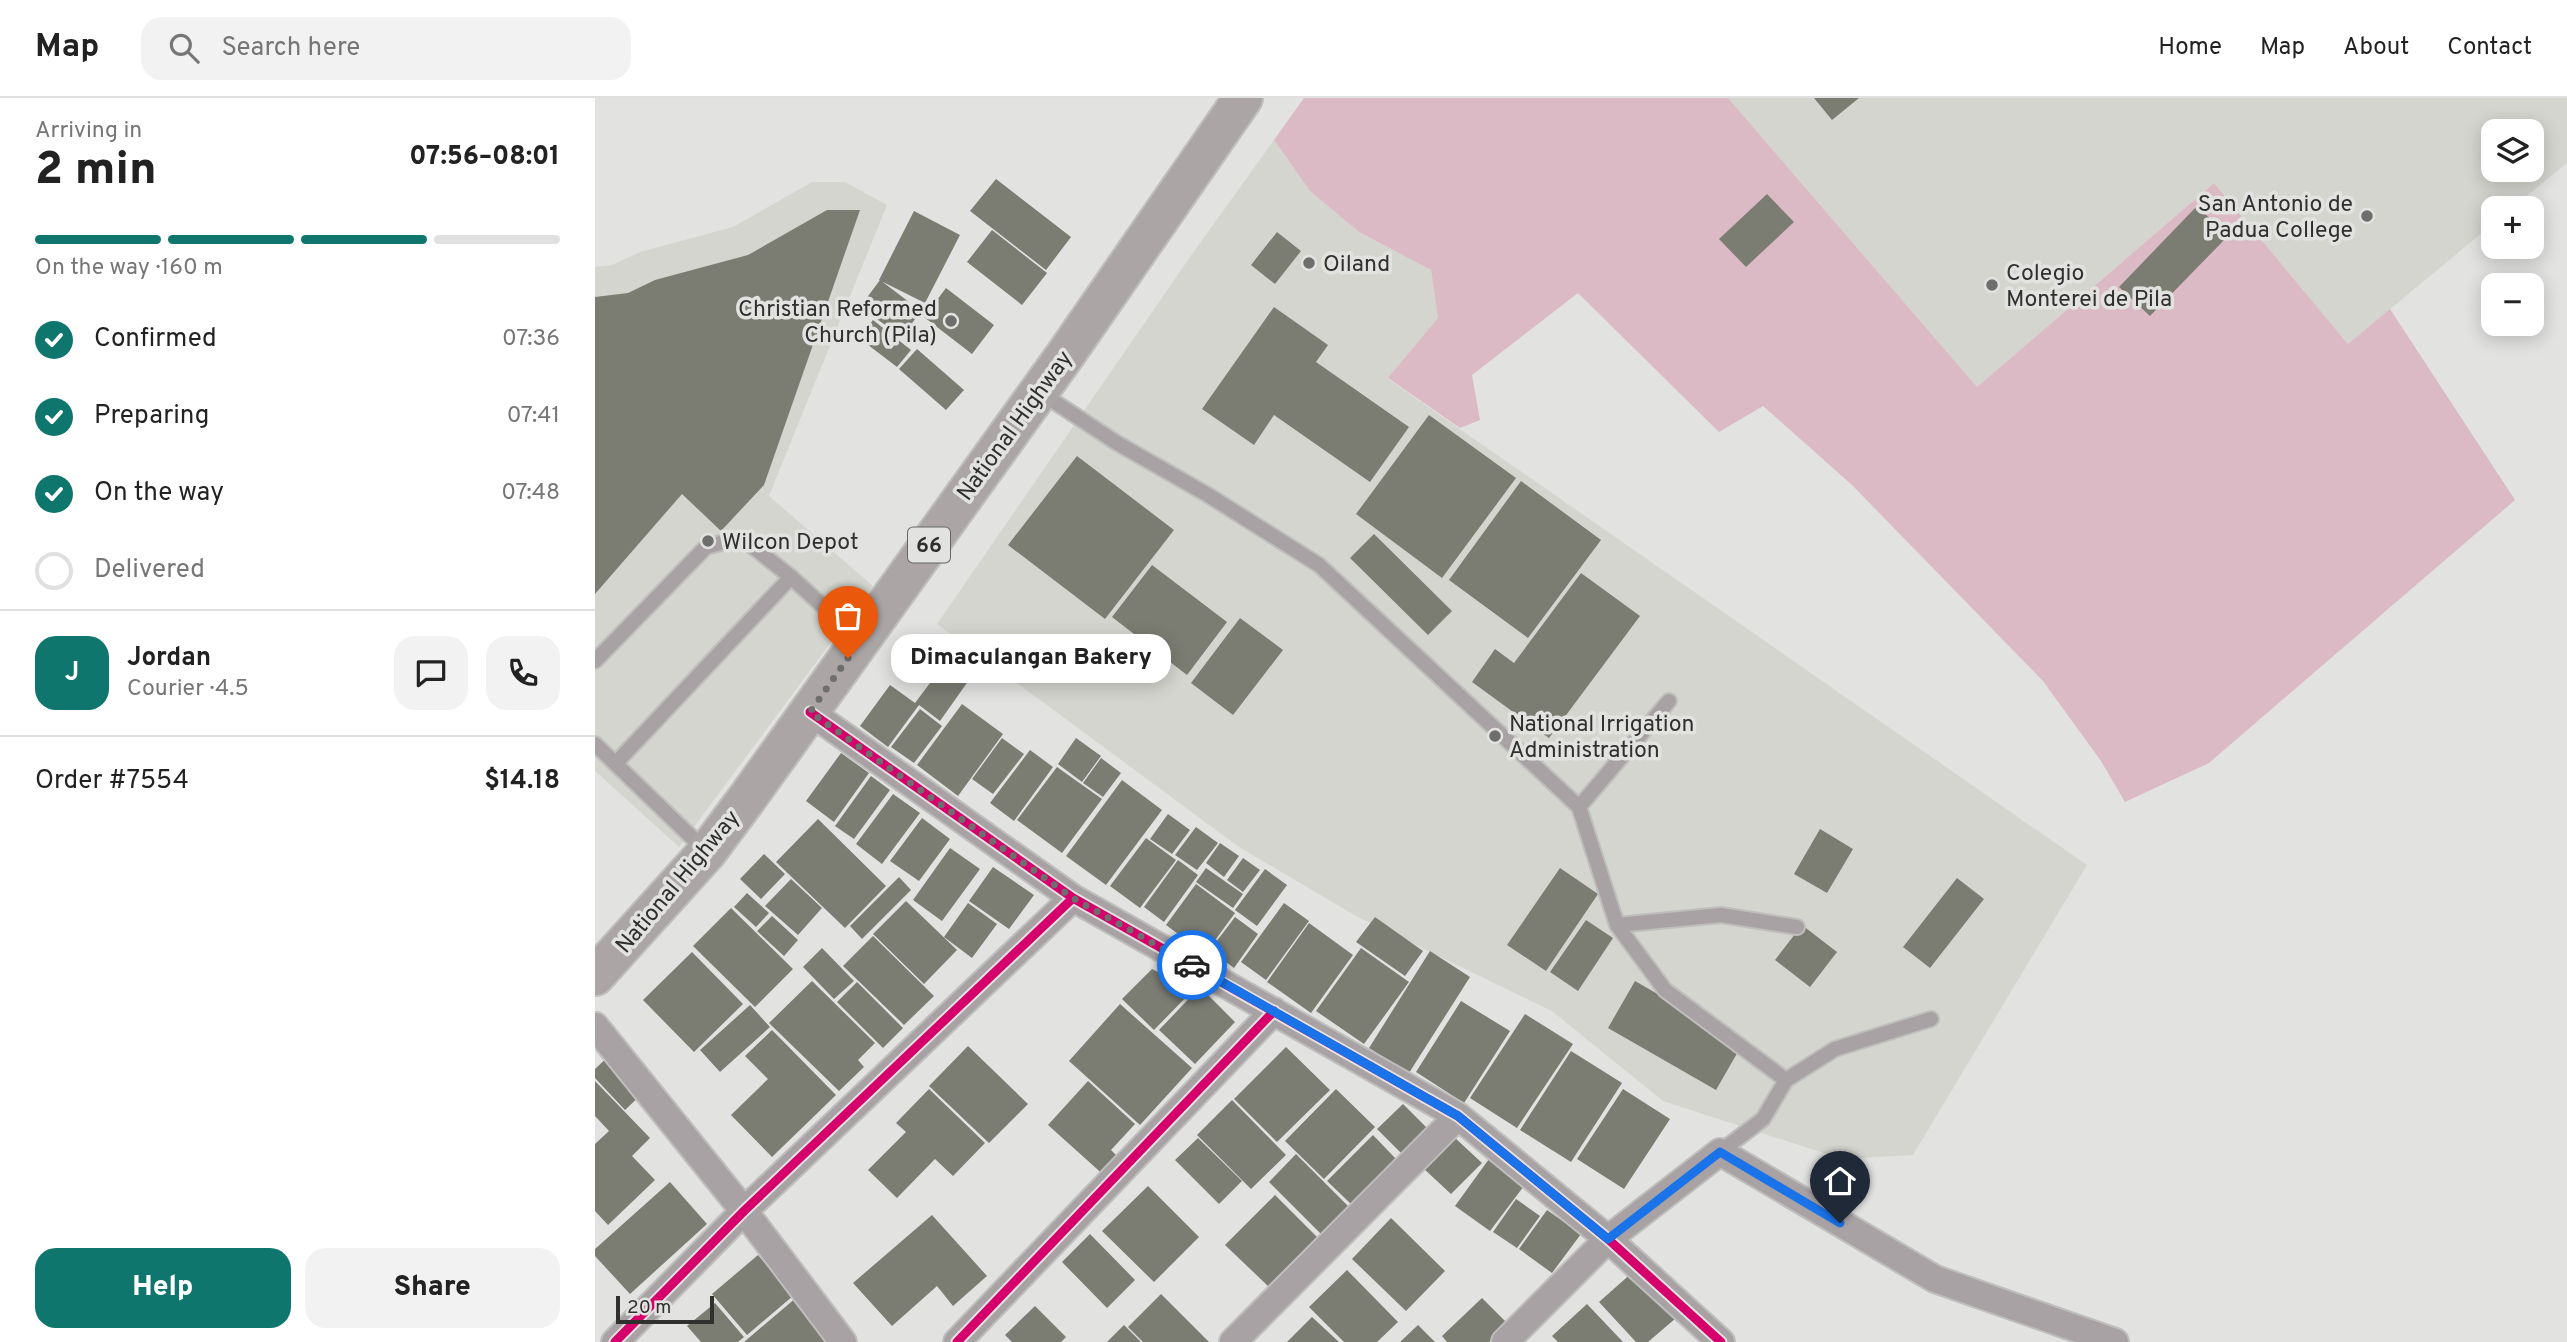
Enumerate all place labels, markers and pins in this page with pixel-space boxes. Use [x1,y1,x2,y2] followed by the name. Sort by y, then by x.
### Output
[2198,191,2353,246] place label: San Antonio de Padua College
[2359,208,2375,224] marker: San Antonio de Padua College
[1323,251,1390,280] place label: Oiland
[1301,255,1317,271] marker: Oiland
[2006,260,2172,315] place label: Colegio Monterei de Pila
[1984,277,2000,293] marker: Colegio Monterei de Pila
[738,296,937,351] place label: Christian Reformed Church (Pila)
[943,313,959,329] marker: Christian Reformed Church (Pila)
[722,529,859,558] place label: Wilcon Depot
[700,533,716,549] marker: Wilcon Depot
[818,586,878,658] pin
[890,634,1170,682] callout: Dimaculangan Bakery
[1509,711,1694,766] place label: National Irrigation Administration
[1487,728,1503,744] marker: National Irrigation Administration
[1810,1151,1870,1223] pin

